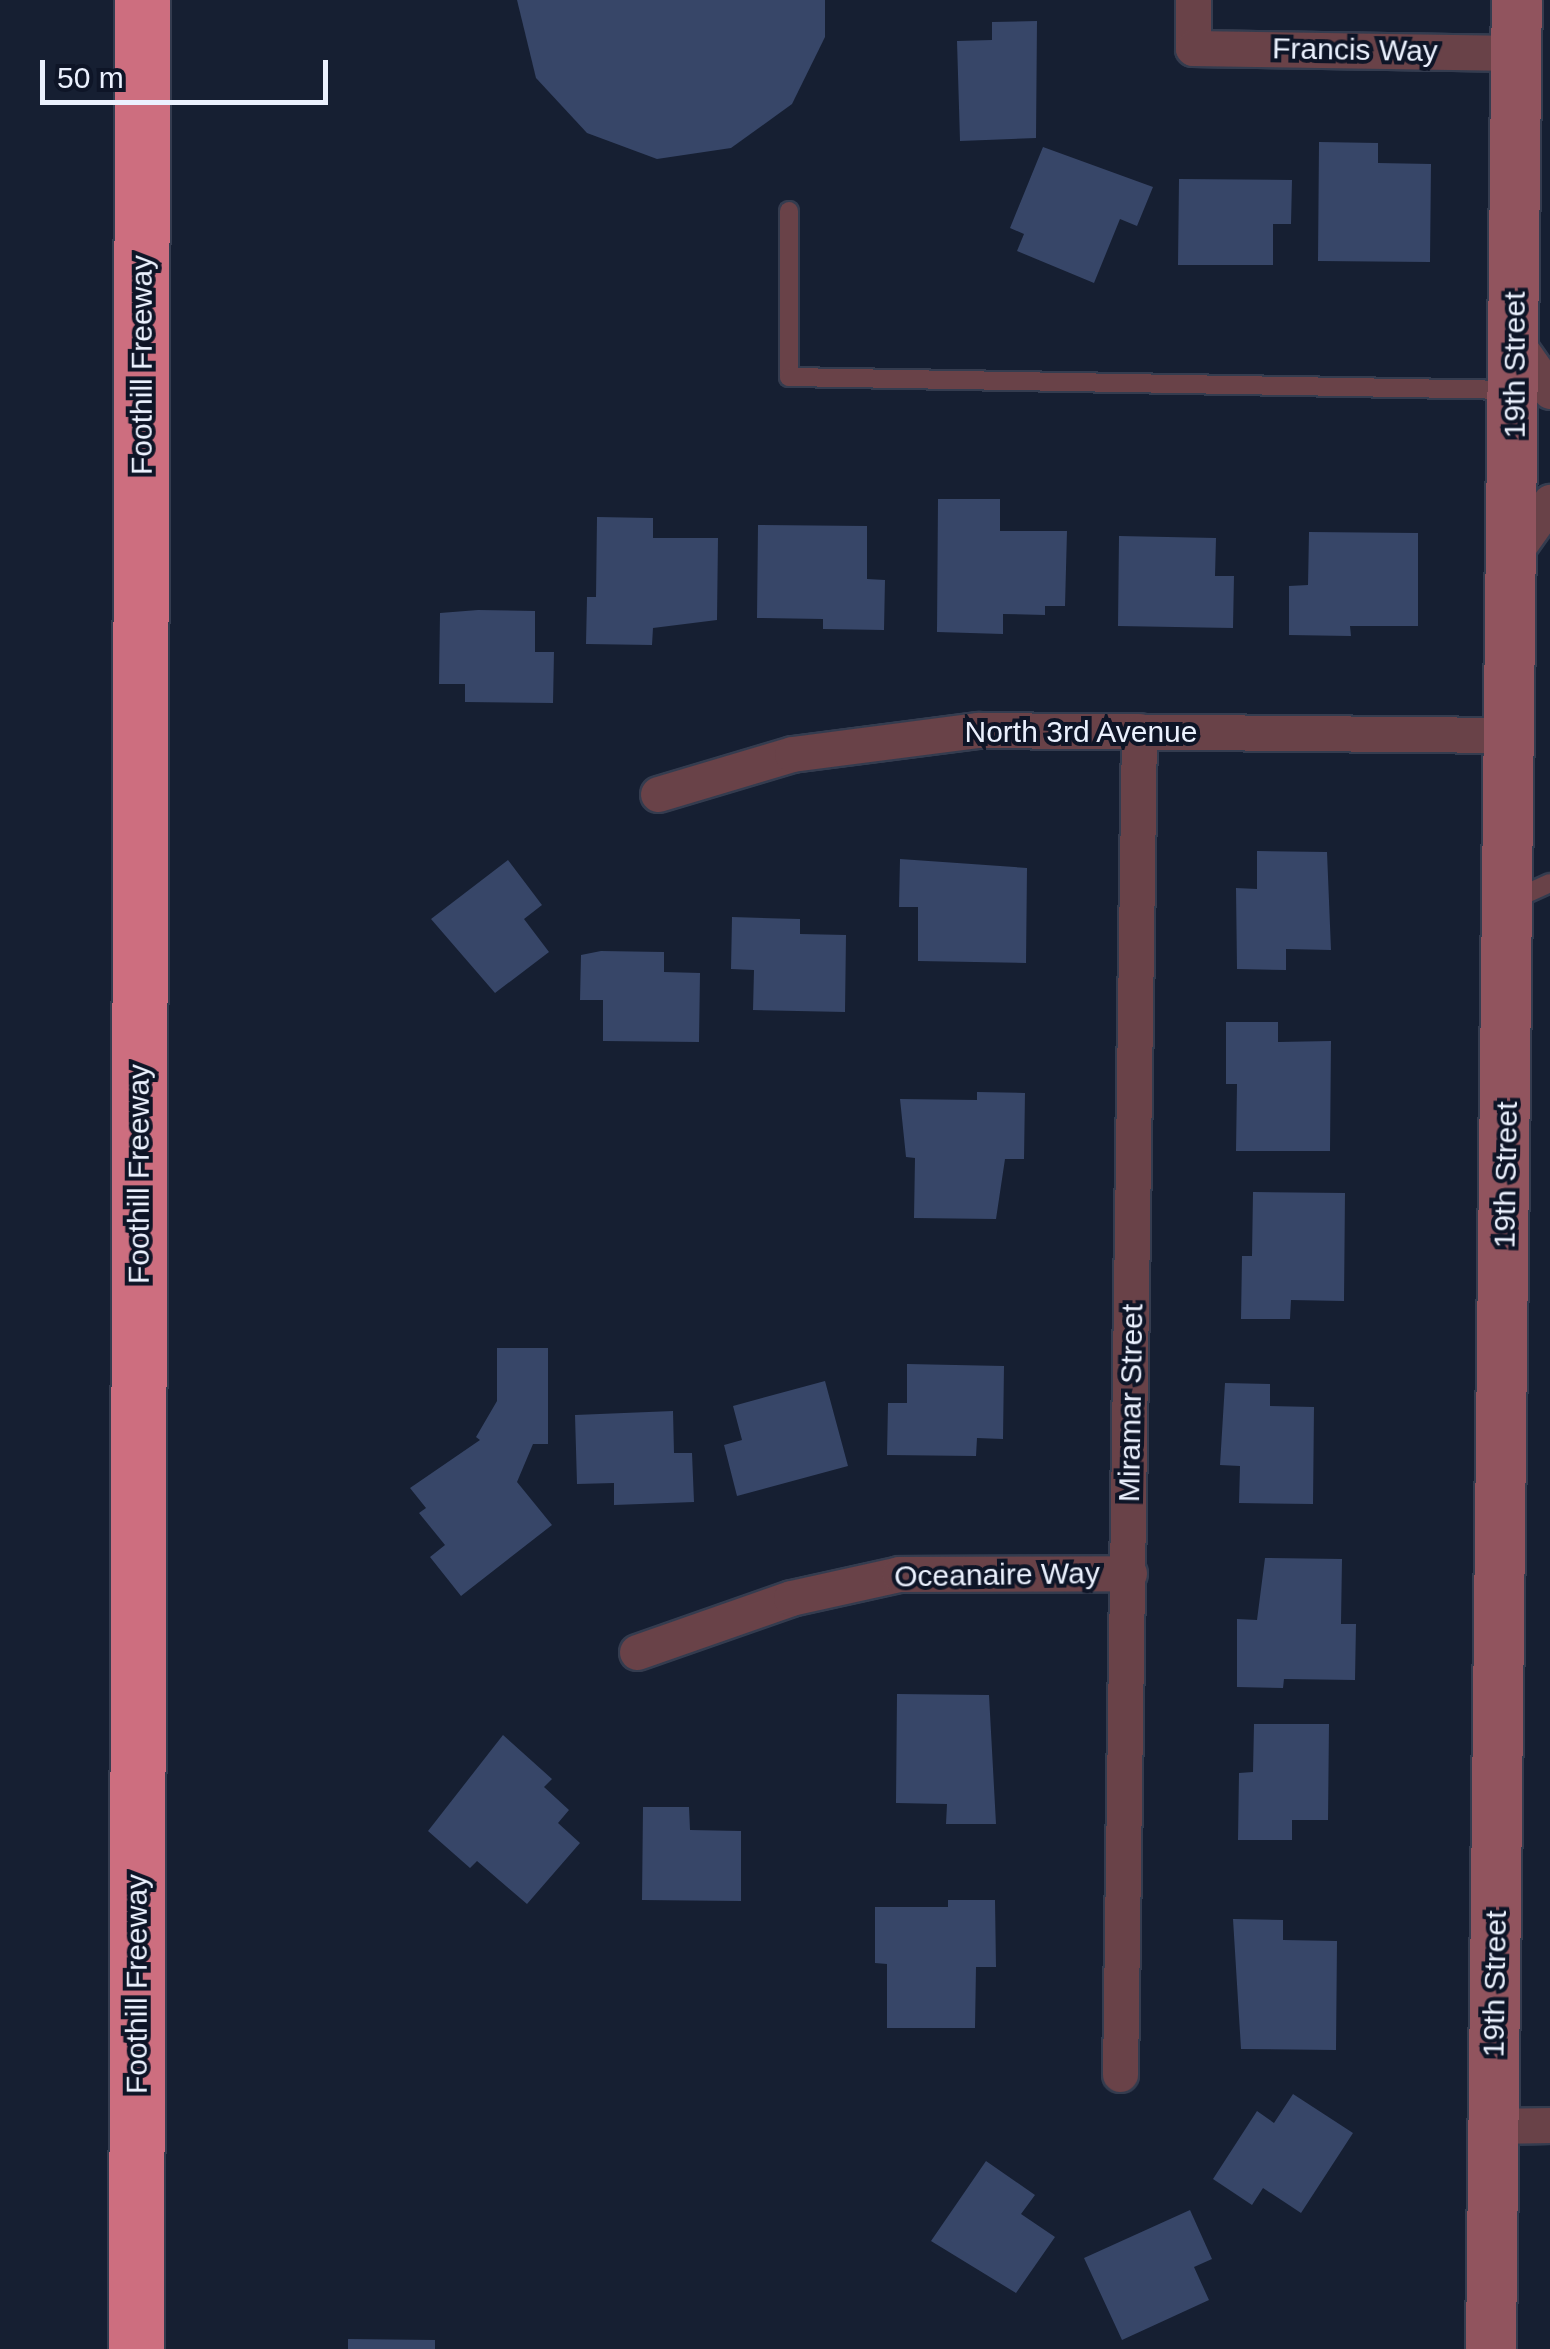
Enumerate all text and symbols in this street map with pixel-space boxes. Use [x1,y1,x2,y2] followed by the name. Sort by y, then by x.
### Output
[1272,31,1438,69] street label: Francis Way
[45,40,332,102] scale bar
[57,61,124,94] text: 50 m
[124,255,160,475] street label: Foothill Freeway
[1497,292,1533,438] street label: 19th Street
[964,714,1198,750] street label: North 3rd Avenue
[121,1064,157,1284] street label: Foothill Freeway
[1487,1101,1525,1249] street label: 19th Street
[1111,1304,1151,1502] street label: Miramar Street
[894,1555,1100,1595] street label: Oceanaire Way
[119,1874,155,2094] street label: Foothill Freeway
[1476,1910,1514,2058] street label: 19th Street

